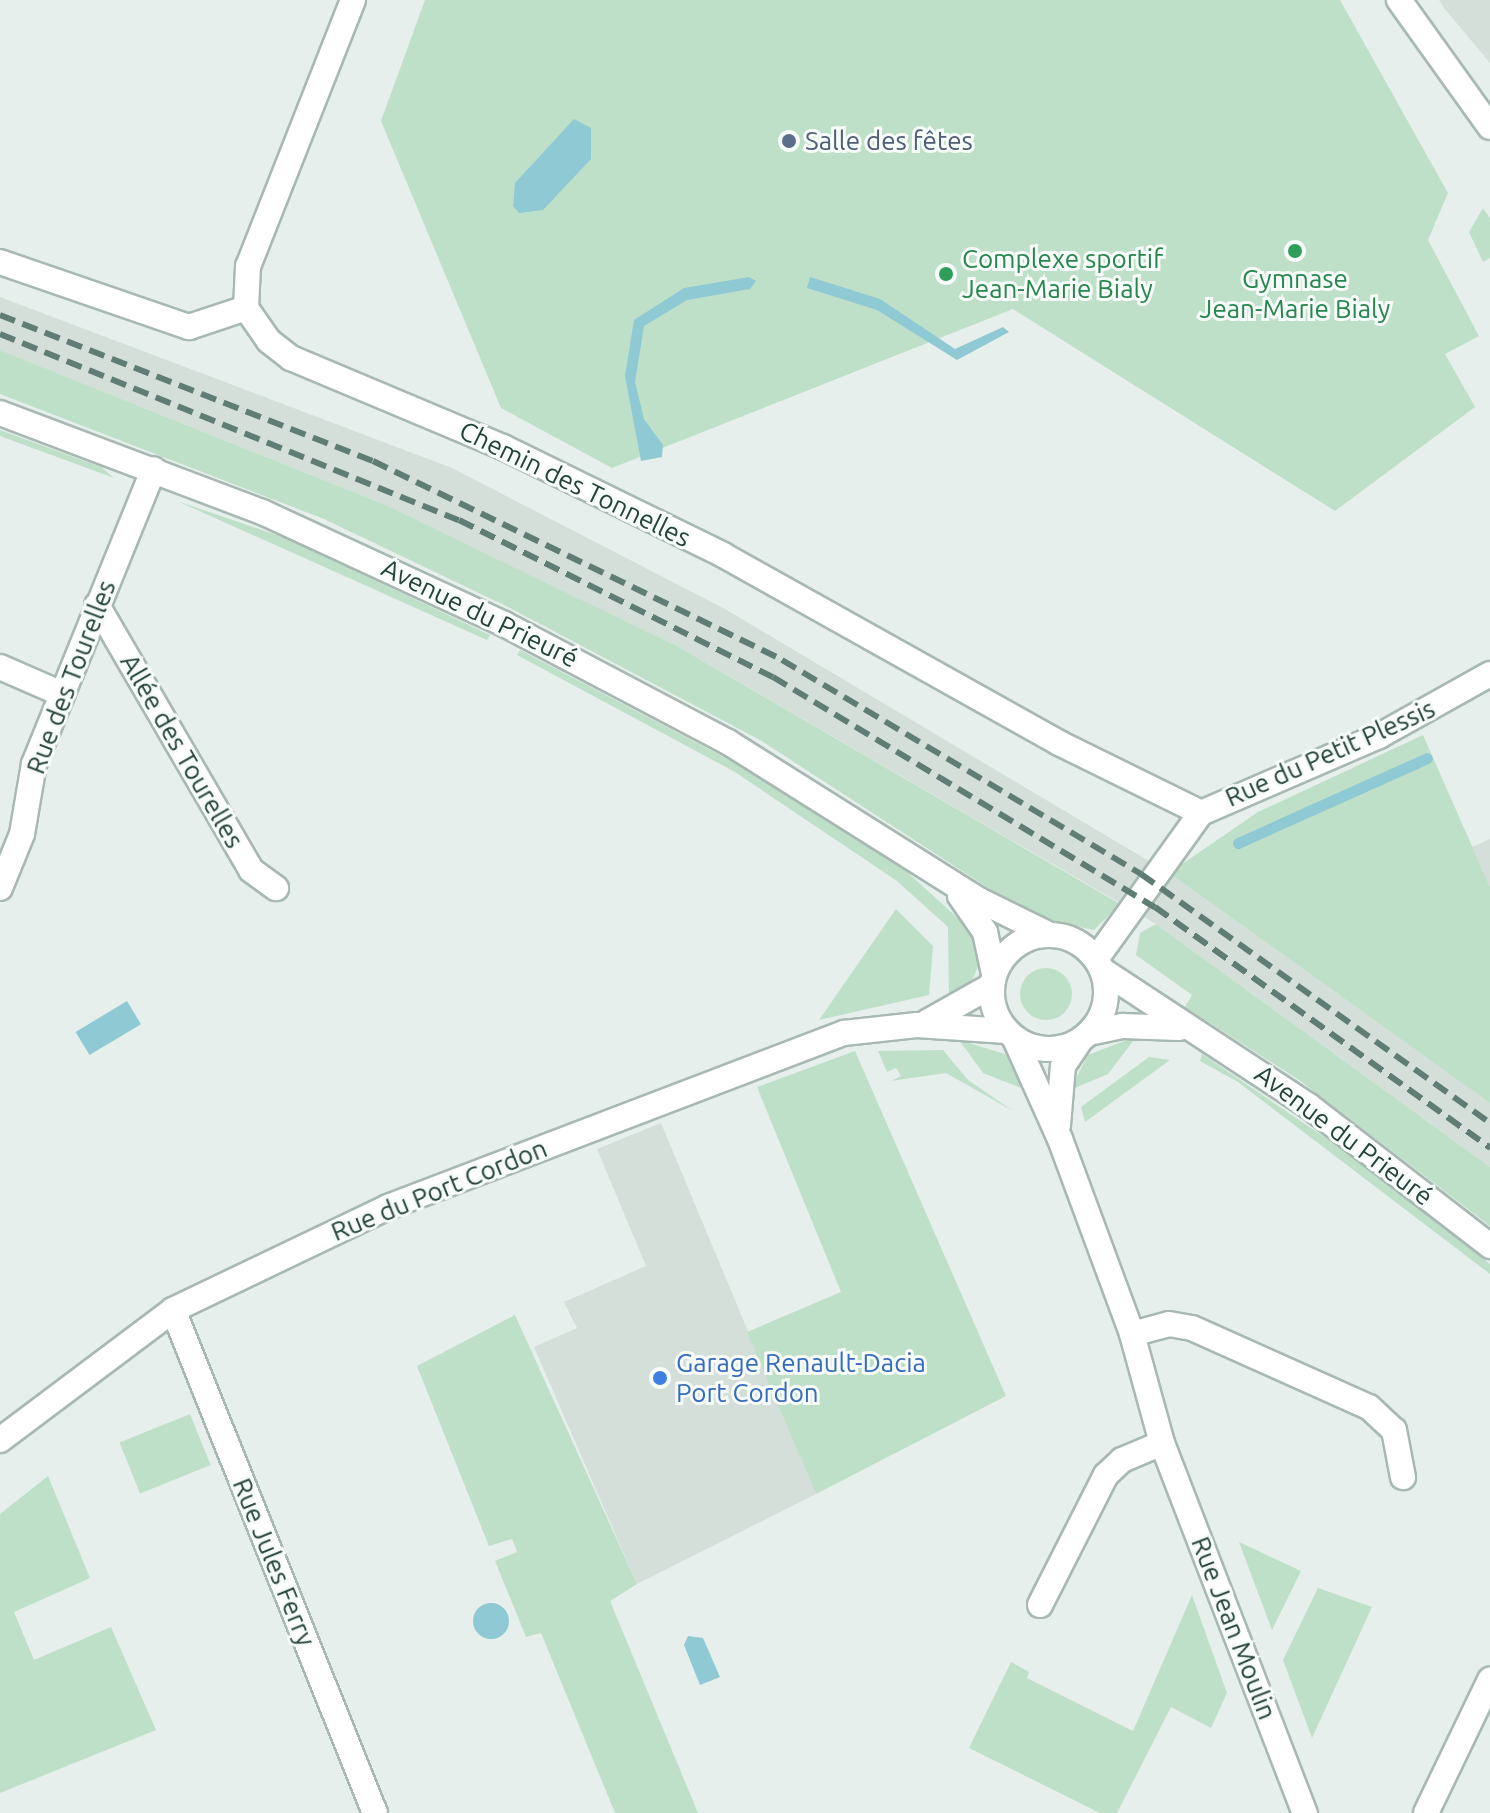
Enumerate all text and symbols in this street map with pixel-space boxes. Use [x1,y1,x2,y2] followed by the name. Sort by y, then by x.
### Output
[805,125,973,157] place label: Salle des fêtes
[780,132,798,150] marker: Salle des fêtes
[1286,242,1304,260] marker: Gymnase Jean-Marie Bialy
[962,243,1163,304] place label: Complexe sportif Jean-Marie Bialy
[1200,263,1390,324] place label: Gymnase Jean-Marie Bialy
[937,265,955,283] marker: Complexe sportif Jean-Marie Bialy
[454,414,696,554] street label: Chemin des Tonnelles
[377,552,583,674] street label: Avenue du Prieuré
[20,576,122,778] street label: Rue des Tourelles
[114,649,250,853] street label: Allée des Tourelles
[1220,693,1440,813] street label: Rue du Petit Plessis
[1249,1058,1439,1212] street label: Avenue du Prieuré
[326,1132,552,1248] street label: Rue du Port Cordon
[676,1347,926,1408] place label: Garage Renault-Dacia Port Cordon
[651,1369,669,1387] marker: Garage Renault-Dacia Port Cordon
[226,1474,322,1650] street label: Rue Jules Ferry
[1185,1532,1283,1724] street label: Rue Jean Moulin

